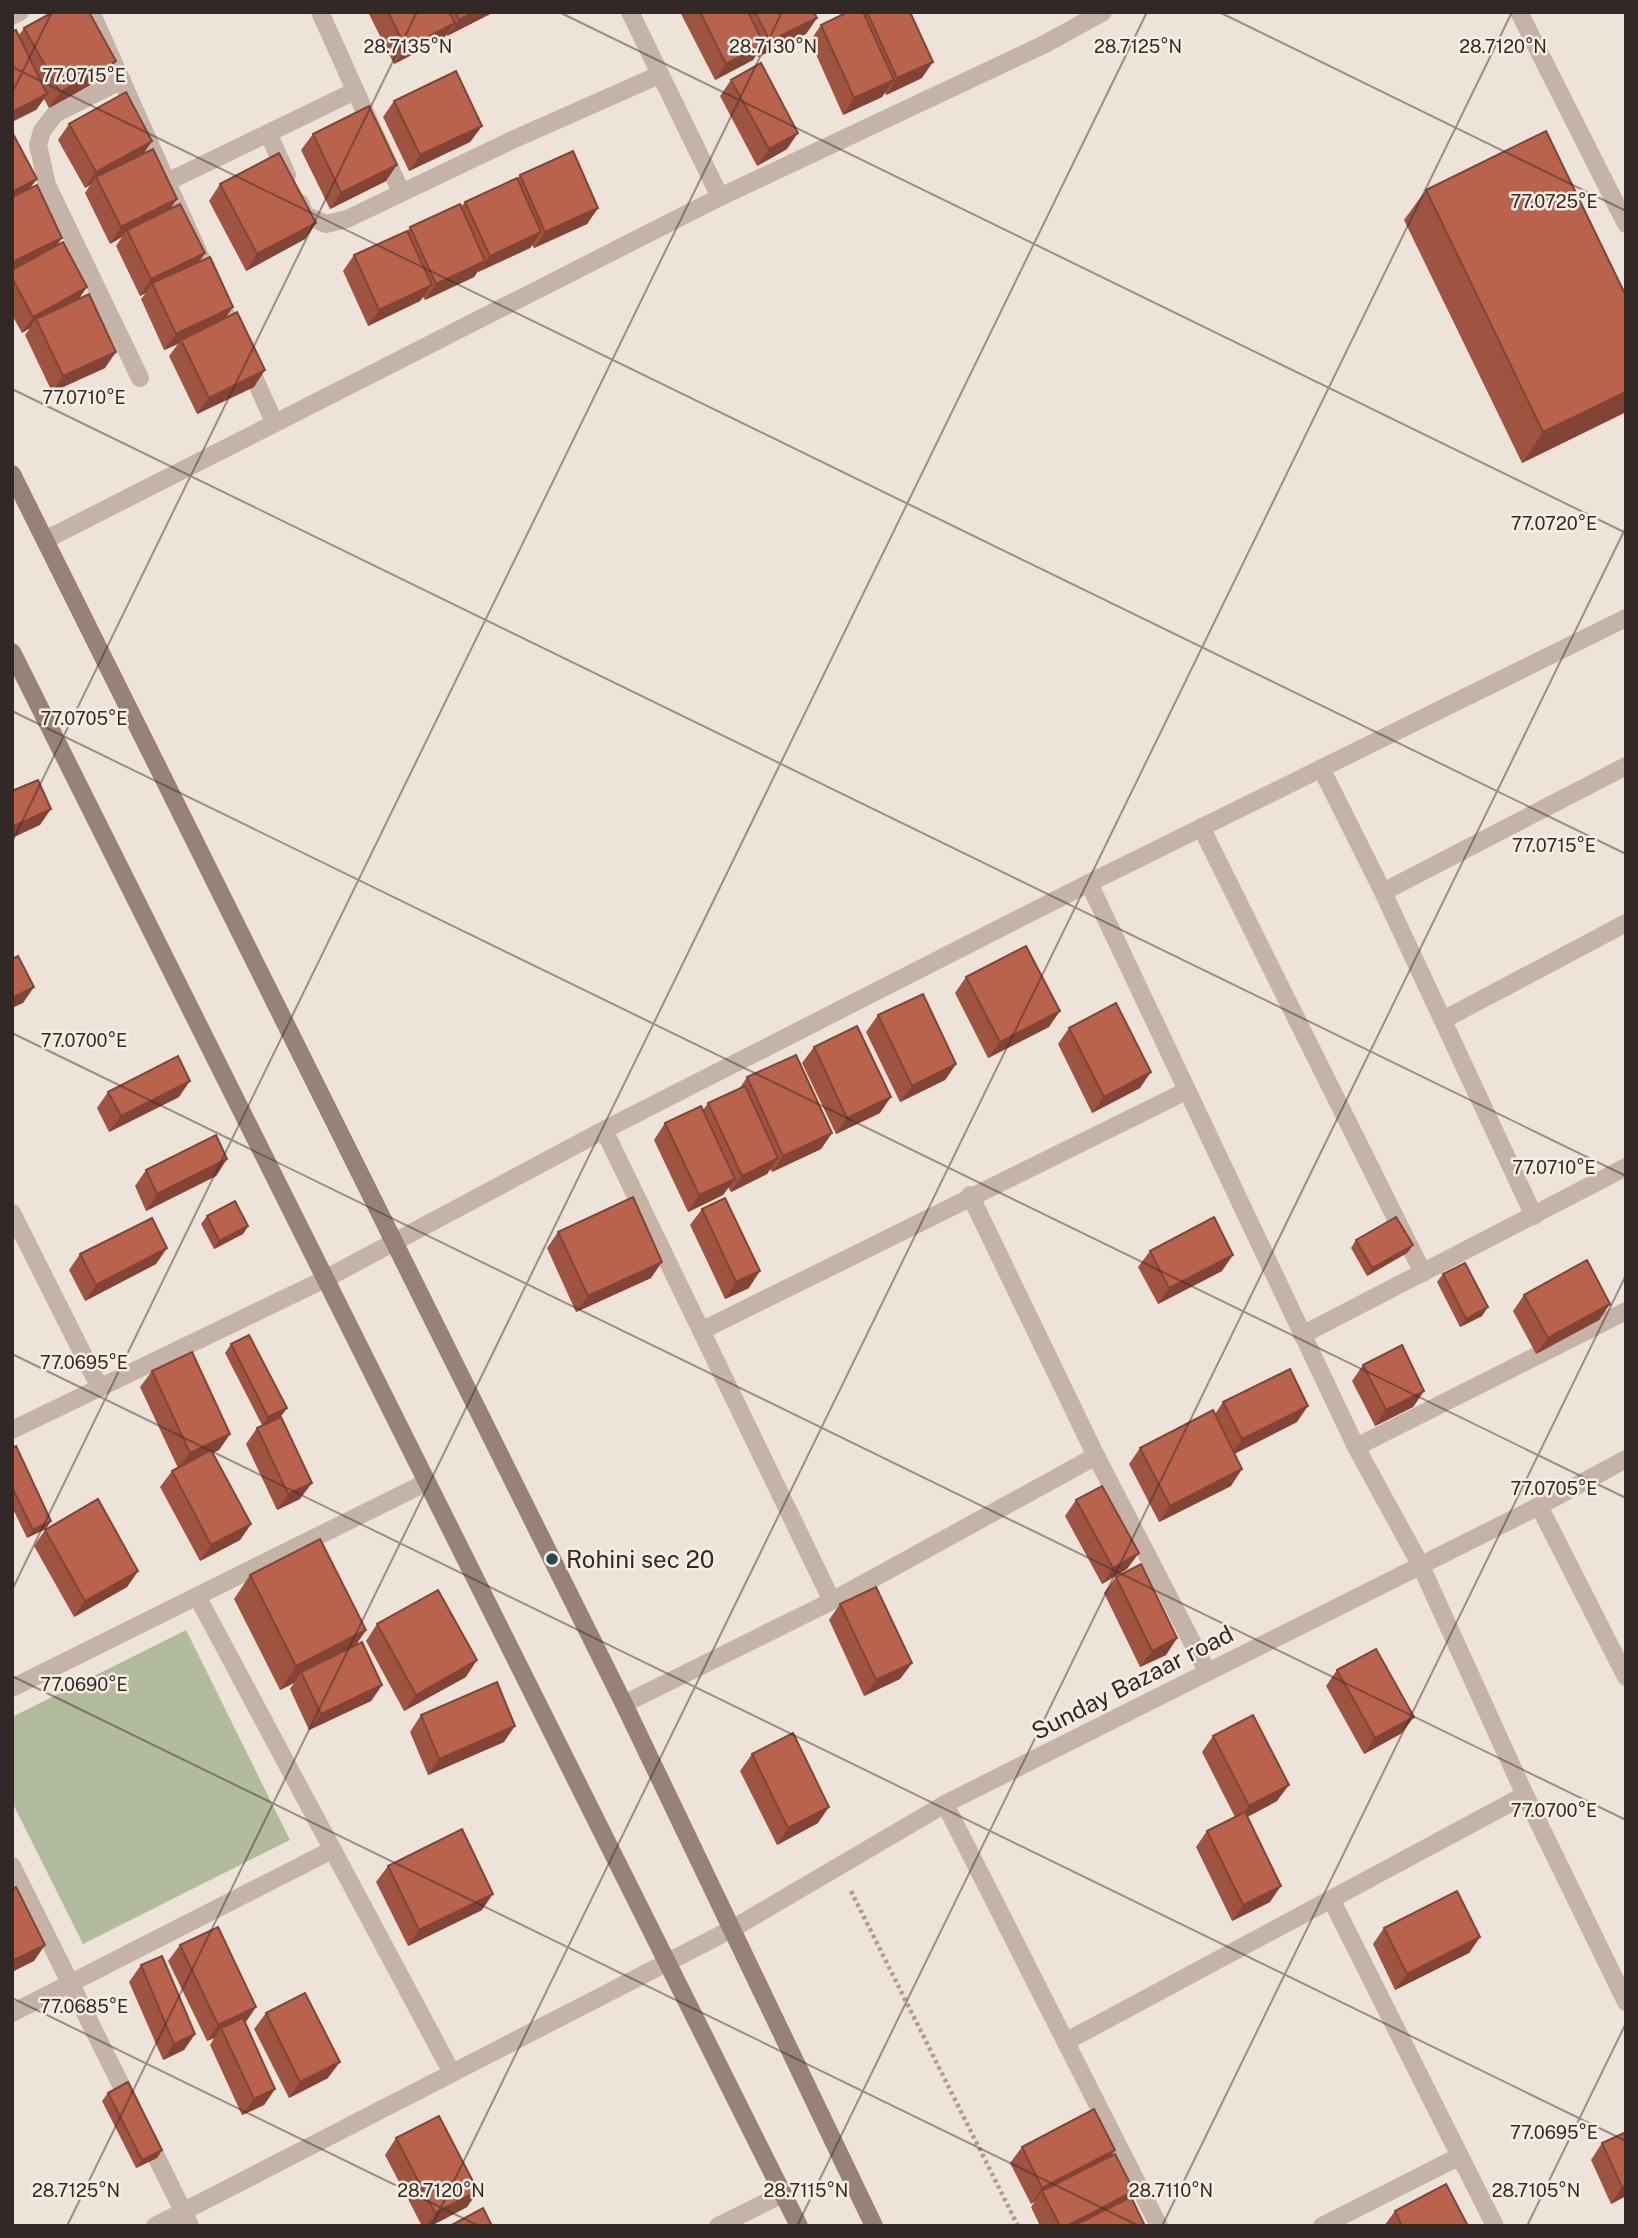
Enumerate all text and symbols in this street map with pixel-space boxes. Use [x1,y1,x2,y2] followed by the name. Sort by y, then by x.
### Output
[364,36,452,57] text: 28.7135°N
[729,36,817,57] text: 28.7130°N
[1094,36,1182,57] text: 28.7125°N
[1459,36,1547,57] text: 28.7120°N
[42,65,126,86] text: 77.0715°E
[1510,191,1598,212] text: 77.0725°E
[42,387,126,408] text: 77.0710°E
[1511,513,1597,534] text: 77.0720°E
[41,708,127,729] text: 77.0705°E
[1512,835,1596,856] text: 77.0715°E
[41,1030,127,1051] text: 77.0700°E
[1512,1157,1596,1178] text: 77.0710°E
[40,1352,128,1373] text: 77.0695°E
[1511,1478,1597,1499] text: 77.0705°E
[566,1545,714,1573] place label: Rohini sec 20
[544,1551,560,1567] marker: Rohini sec 20
[1026,1619,1238,1745] street label: Sunday Bazaar road
[40,1674,128,1695] text: 77.0690°E
[1511,1800,1597,1821] text: 77.0700°E
[40,1996,128,2017] text: 77.0685°E
[1510,2122,1598,2143] text: 77.0695°E
[32,2180,120,2201] text: 28.7125°N
[397,2180,485,2201] text: 28.7120°N
[764,2180,848,2201] text: 28.7115°N
[1129,2180,1213,2201] text: 28.7110°N
[1492,2180,1580,2201] text: 28.7105°N

